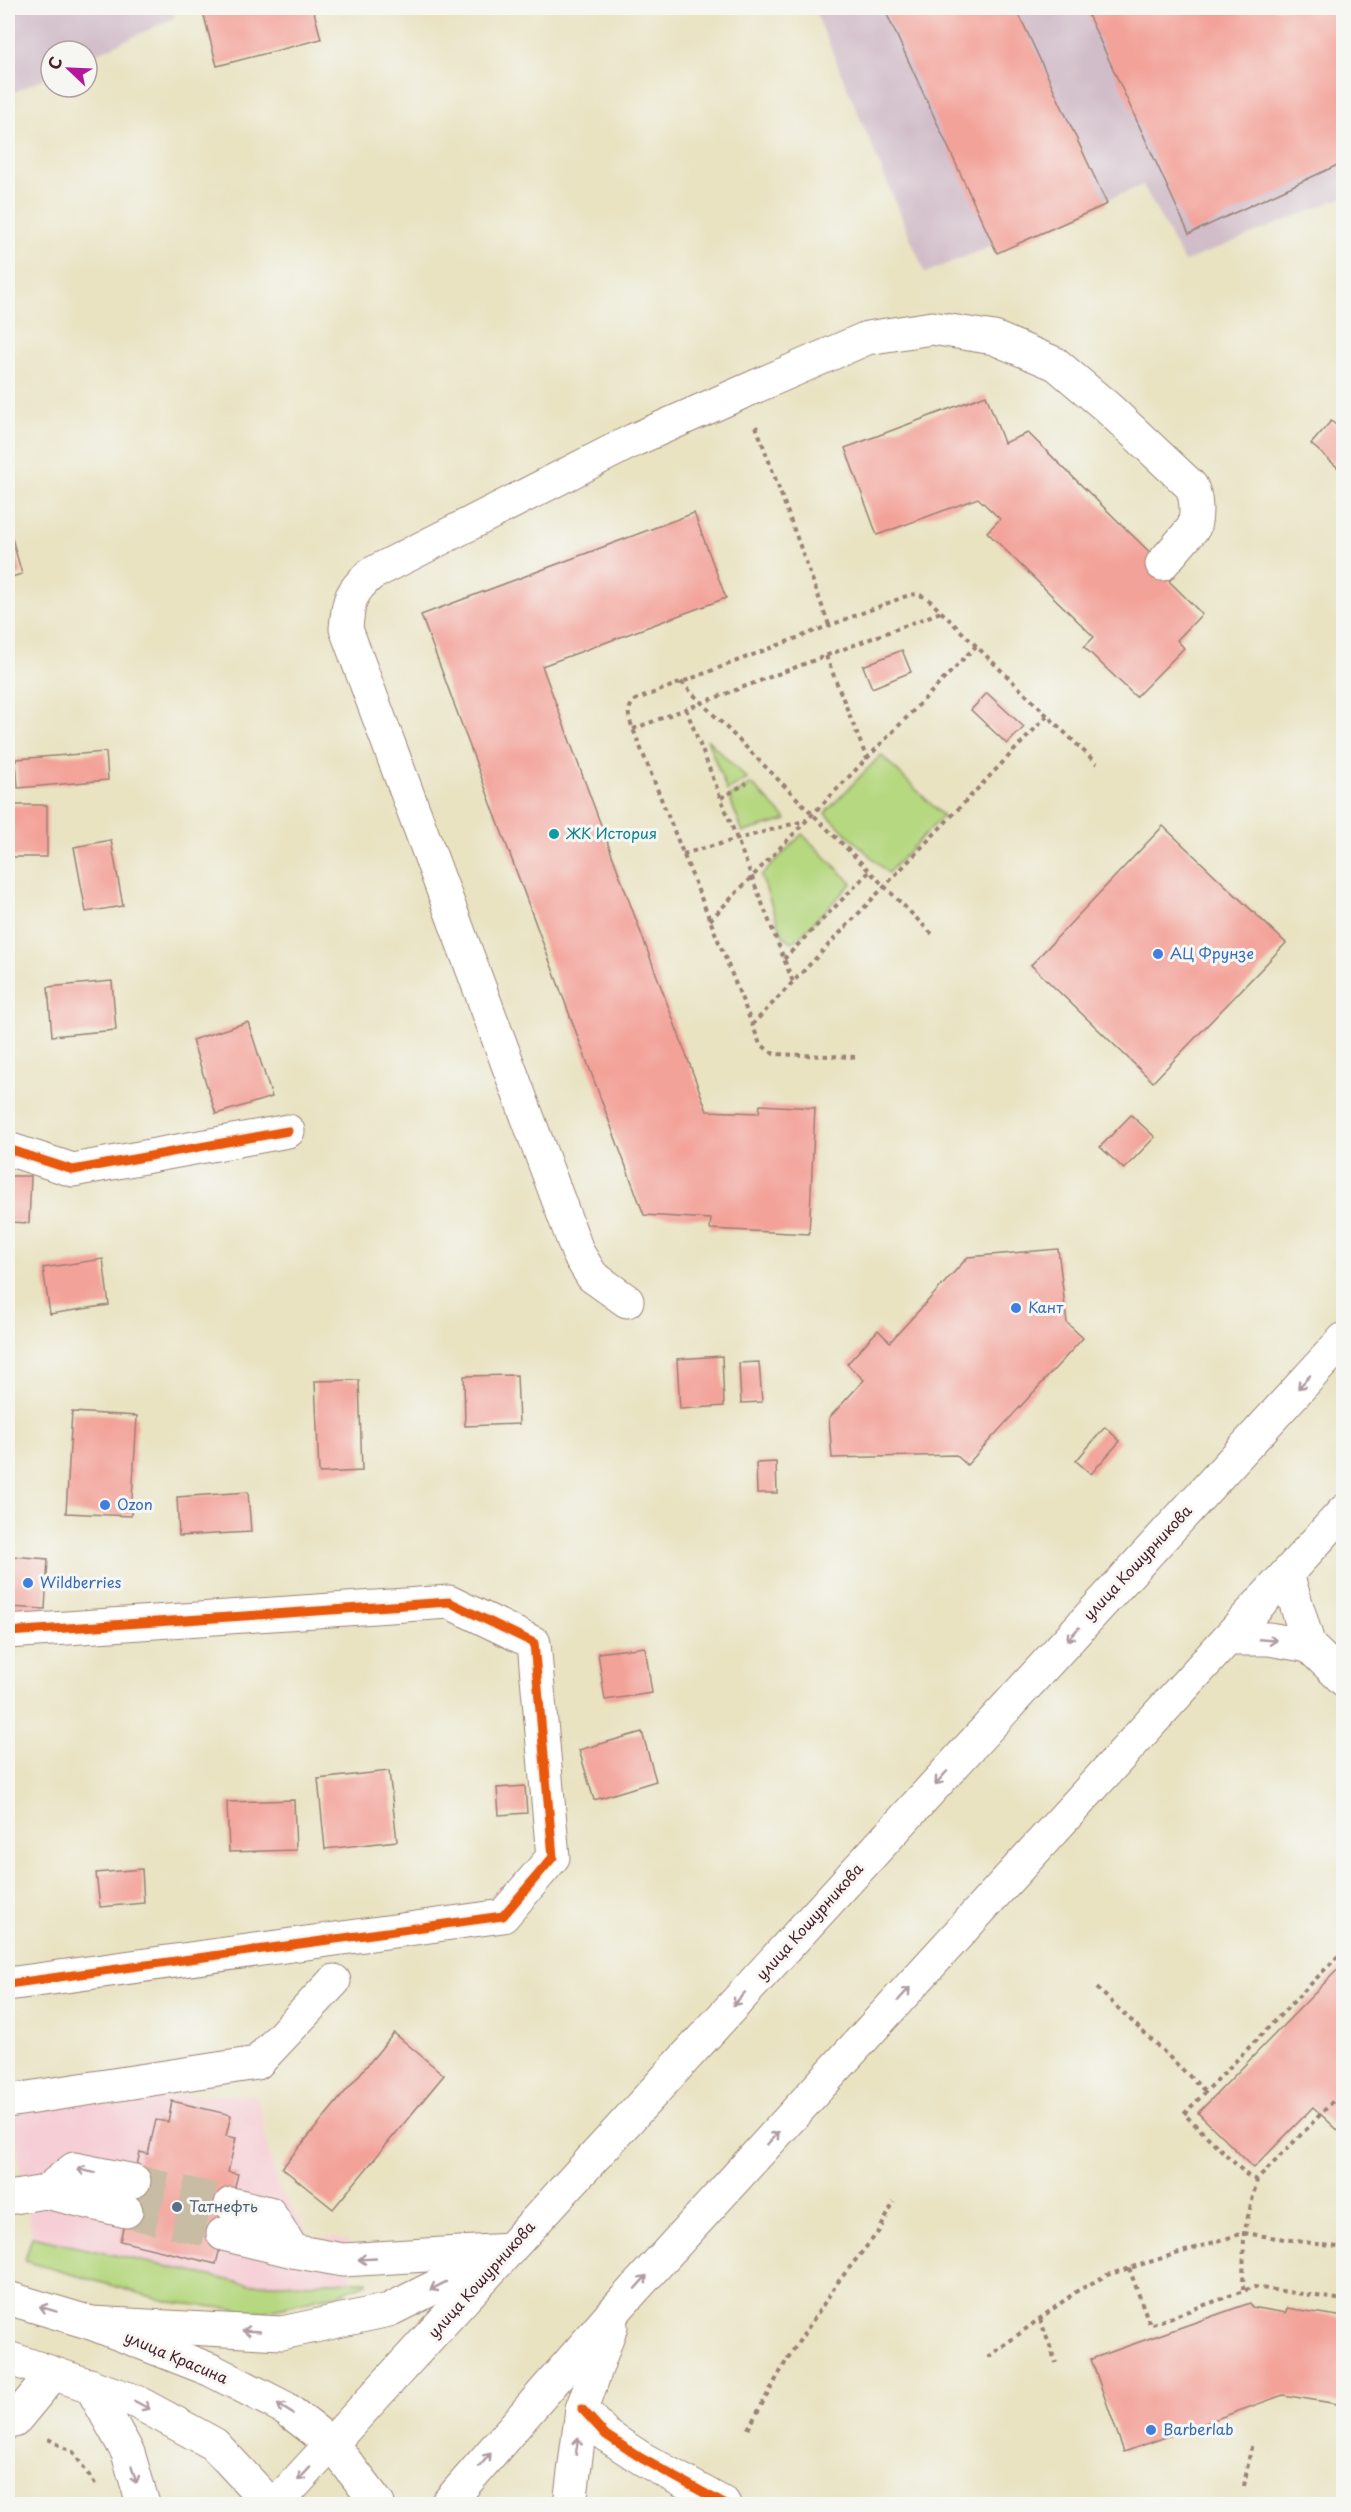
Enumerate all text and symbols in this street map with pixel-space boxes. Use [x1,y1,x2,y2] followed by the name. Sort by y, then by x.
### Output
[39,39,99,99] north arrow
[41,53,68,73] text: С
[566,821,657,844] place label: ЖК История
[547,827,561,841] marker: ЖК История
[1170,941,1254,964] place label: АЦ Фрунзе
[1151,947,1165,961] marker: АЦ Фрунзе
[1028,1295,1064,1318] place label: Кант
[1009,1301,1023,1315] marker: Кант
[1297,1374,1311,1389] one-way arrow
[117,1492,153,1515] place label: Ozon
[98,1498,112,1512] marker: Ozon
[1077,1499,1197,1625] street label: улица Кошурникова
[40,1570,122,1593] place label: Wildberries
[21,1576,35,1590] marker: Wildberries
[1066,1627,1080,1642] one-way arrow
[1258,1635,1278,1646] one-way arrow
[934,1770,948,1785] one-way arrow
[750,1857,868,1985] street label: улица Кошурникова
[897,1986,911,2001] one-way arrow
[732,1992,746,2007] one-way arrow
[766,2131,780,2146] one-way arrow
[76,2165,96,2176] one-way arrow
[189,2194,258,2217] place label: Татнефть
[170,2200,184,2214] marker: Татнефть
[422,2215,540,2343] street label: улица Кошурникова
[357,2253,377,2264] one-way arrow
[634,2275,648,2290] one-way arrow
[429,2280,447,2292] one-way arrow
[39,2303,58,2314] one-way arrow
[121,2324,232,2389] street label: улица Красина
[242,2326,262,2337] one-way arrow
[133,2399,150,2411] one-way arrow
[277,2403,294,2415] one-way arrow
[1163,2417,1234,2440] place label: Barberlab
[1144,2423,1158,2437] marker: Barberlab
[571,2437,582,2457] one-way arrow
[478,2453,492,2468] one-way arrow
[130,2465,141,2484] one-way arrow
[297,2466,311,2481] one-way arrow

